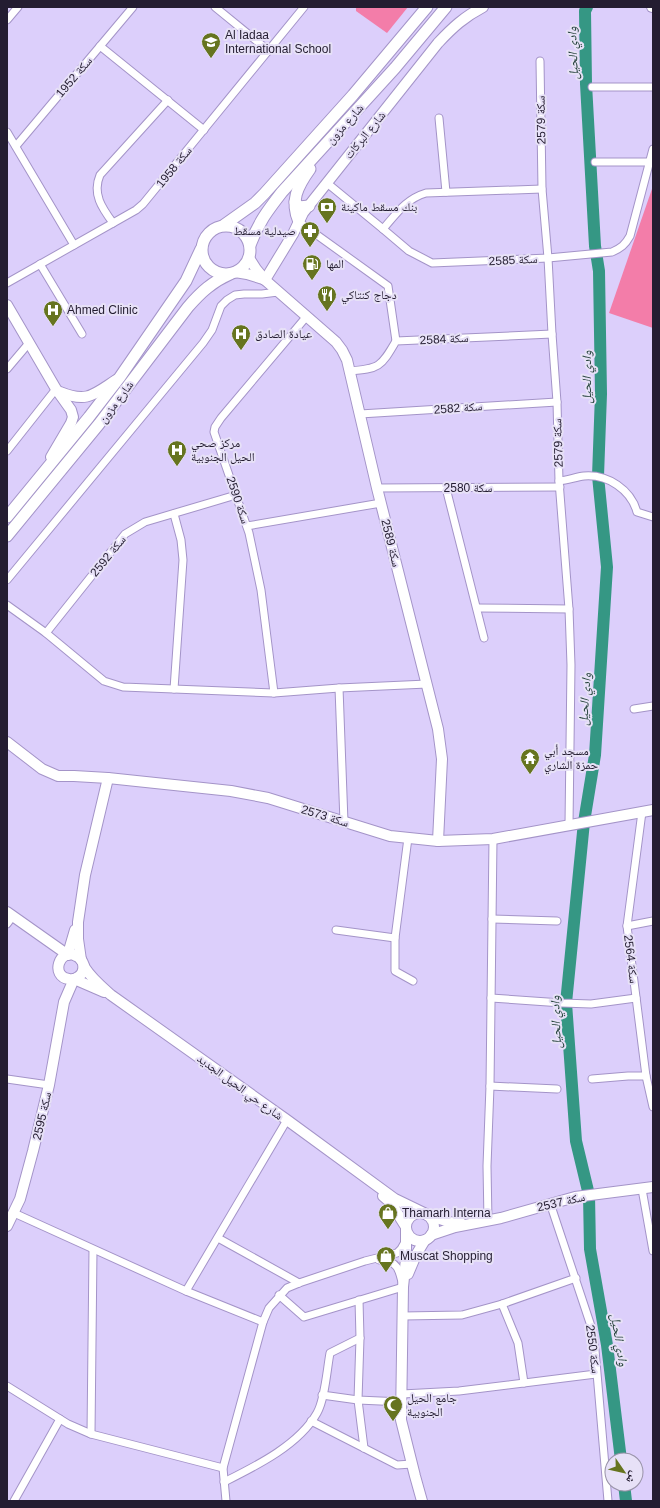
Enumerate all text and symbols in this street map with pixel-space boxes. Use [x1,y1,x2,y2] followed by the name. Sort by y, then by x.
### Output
[564,26,584,80] water label: وادي الحيل
[225,28,331,56] place label: Al Iadaa International School
[200,31,222,59] school or university icon: Al Iadaa International School
[53,54,95,100] street label: سكة 1952
[534,95,548,145] street label: سكة 2579
[323,101,367,148] street label: شارع مزون
[342,108,389,162] street label: شارع البركات
[153,144,195,190] street label: سكة 1958
[316,196,338,224] bank icon: بنك مسقط ماكينة
[341,200,417,214] place label: بنك مسقط ماكينة
[299,220,321,248] pharmacy icon: صيدلية مسقط
[234,224,296,238] place label: صيدلية مسقط
[488,252,538,268] street label: سكة 2585
[301,253,323,281] fuel station icon: المها
[326,257,344,271] place label: المها
[316,284,338,312] restaurant icon: دجاج كنتاكي
[341,288,397,305] place label: دجاج كنتاكي
[42,299,64,327] hospital icon: Ahmed Clinic
[67,303,138,317] place label: Ahmed Clinic
[230,323,252,351] hospital icon: عيادة الصادق
[255,327,312,341] place label: عيادة الصادق
[419,331,469,347] street label: سكة 2584
[579,350,597,404] water label: وادي الحيل
[96,378,137,426] street label: شارع مزون
[433,399,483,417] street label: سكة 2582
[550,418,566,468] street label: سكة 2579
[191,436,255,464] place label: مركز صحي الحيل الجنوبية
[166,439,188,467] hospital icon: مركز صحي الحيل الجنوبية
[223,475,253,525] street label: سكة 2590
[444,481,493,495] street label: سكة 2580
[378,518,404,568] street label: سكة 2589
[87,533,129,579] street label: سكة 2592
[575,672,597,726] water label: وادي الحيل
[544,744,598,775] place label: مسجد أبي حمزة الشاري
[519,747,541,775] temple icon: مسجد أبي حمزة الشاري
[300,802,351,830] street label: سكة 2573
[621,934,641,984] street label: سكة 2564
[547,995,567,1049] water label: وادي الحيل
[193,1051,286,1125] street label: شارع حي الحيل الجديد
[30,1091,54,1141] street label: سكة 2595
[536,1190,586,1214] street label: سكة 2537
[377,1202,399,1230] shop icon: Thamarh Interna
[402,1206,491,1220] place label: Thamarh Interna
[375,1245,397,1273] shop icon: Muscat Shopping
[400,1249,493,1263] place label: Muscat Shopping
[605,1313,631,1368] water label: وادي الحيل
[583,1324,603,1374] street label: سكة 2550
[407,1391,457,1419] place label: جامع الحيل الجنوبية
[382,1394,404,1422] mosque icon: جامع الحيل الجنوبية
[604,1452,644,1492] north arrow
[622,1468,641,1486] text: ش

